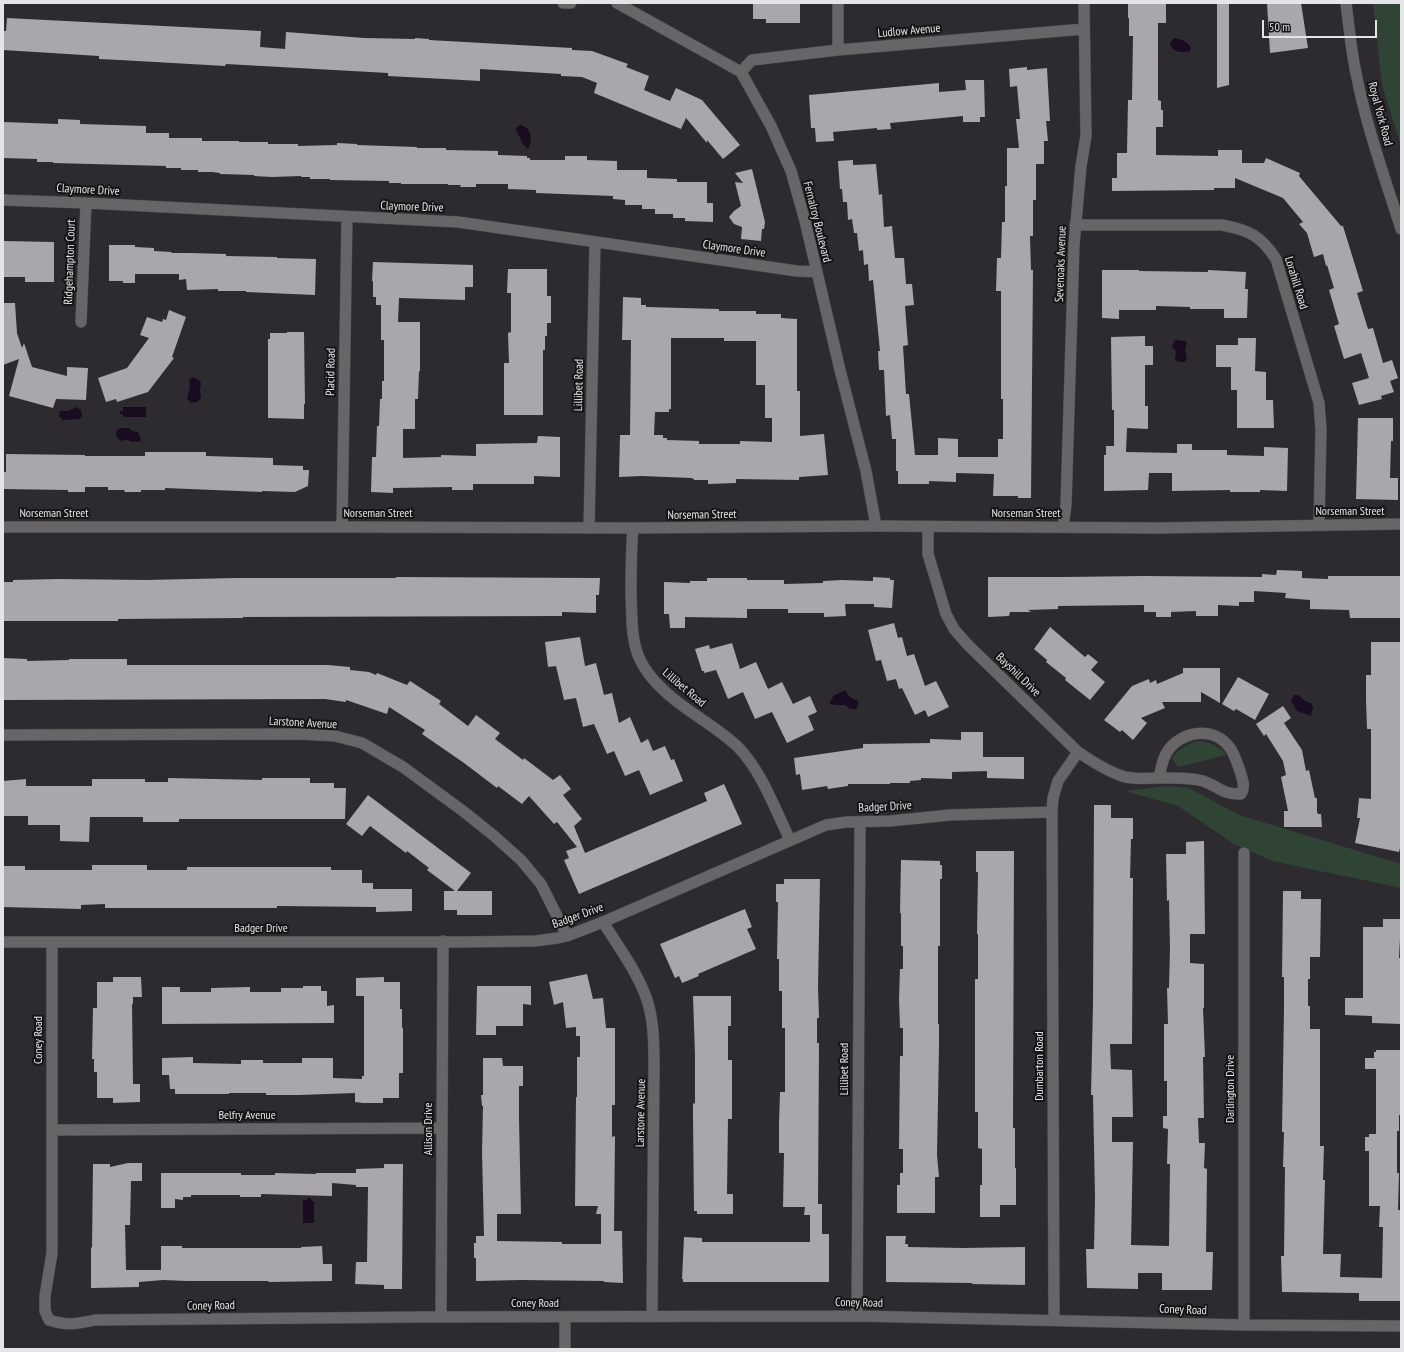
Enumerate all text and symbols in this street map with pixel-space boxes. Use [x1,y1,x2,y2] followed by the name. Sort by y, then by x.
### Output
[1264,12,1379,38] scale bar
[1269,19,1290,34] text: 50 m
[877,21,941,41] street label: Ludlow Avenue
[1365,80,1395,148] street label: Royal York Road
[800,180,834,264] street label: Fernalroy Boulevard
[56,181,120,199] street label: Claymore Drive
[380,199,444,215] street label: Claymore Drive
[61,219,79,305] street label: Ridgehampton Court
[1052,226,1070,302] street label: Sevenoaks Avenue
[702,237,766,261] street label: Claymore Drive
[1281,255,1311,311] street label: Lorahill Road
[323,348,339,396] street label: Placid Road
[571,359,587,411] street label: Lillibet Road
[1315,505,1385,519] street label: Norseman Street
[19,507,89,521] street label: Norseman Street
[343,507,413,521] street label: Norseman Street
[667,507,737,523] street label: Norseman Street
[991,507,1061,521] street label: Norseman Street
[993,650,1043,700] street label: Bayshill Drive
[659,666,709,710] street label: Lillibet Road
[268,714,338,732] street label: Larstone Avenue
[858,798,912,816] street label: Badger Drive
[550,900,606,932] street label: Badger Drive
[234,922,288,936] street label: Badger Drive
[32,1016,46,1064] street label: Coney Road
[1033,1031,1047,1101] street label: Dumbarton Road
[838,1043,852,1095] street label: Lillibet Road
[1224,1055,1238,1123] street label: Darlington Drive
[633,1079,649,1147] street label: Larstone Avenue
[422,1103,436,1155] street label: Allison Drive
[218,1109,276,1123] street label: Belfry Avenue
[835,1295,883,1311] street label: Coney Road
[511,1297,559,1311] street label: Coney Road
[187,1298,235,1314] street label: Coney Road
[1159,1302,1207,1318] street label: Coney Road

